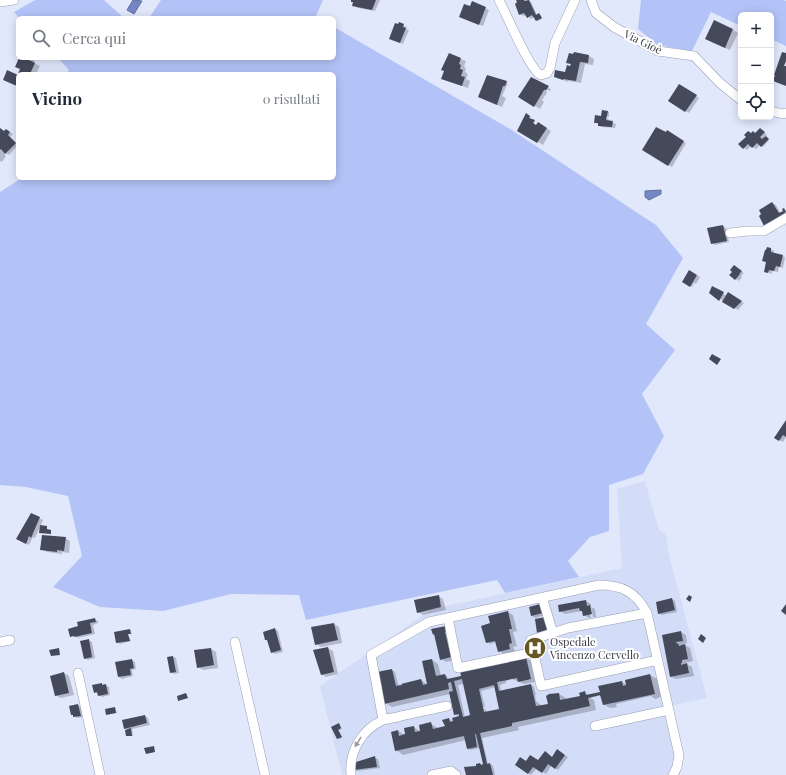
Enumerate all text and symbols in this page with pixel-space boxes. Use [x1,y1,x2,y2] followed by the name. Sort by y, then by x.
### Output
[738,12,774,120] map controls
[738,12,774,48] button: +
[16,16,336,60] search box
[621,25,665,57] street label: Via Gioè
[30,27,52,49] icon: search
[62,28,126,48] text: Cerca qui
[738,48,774,84] button: −
[738,84,774,120] button: locate
[32,87,82,109] text: Vicino
[263,90,320,107] text: 0 risultati
[549,634,639,662] place label: Ospedale Vincenzo Cervello
[522,635,548,661] hospital icon: Ospedale Vincenzo Cervello
[354,737,362,747] one-way arrow

